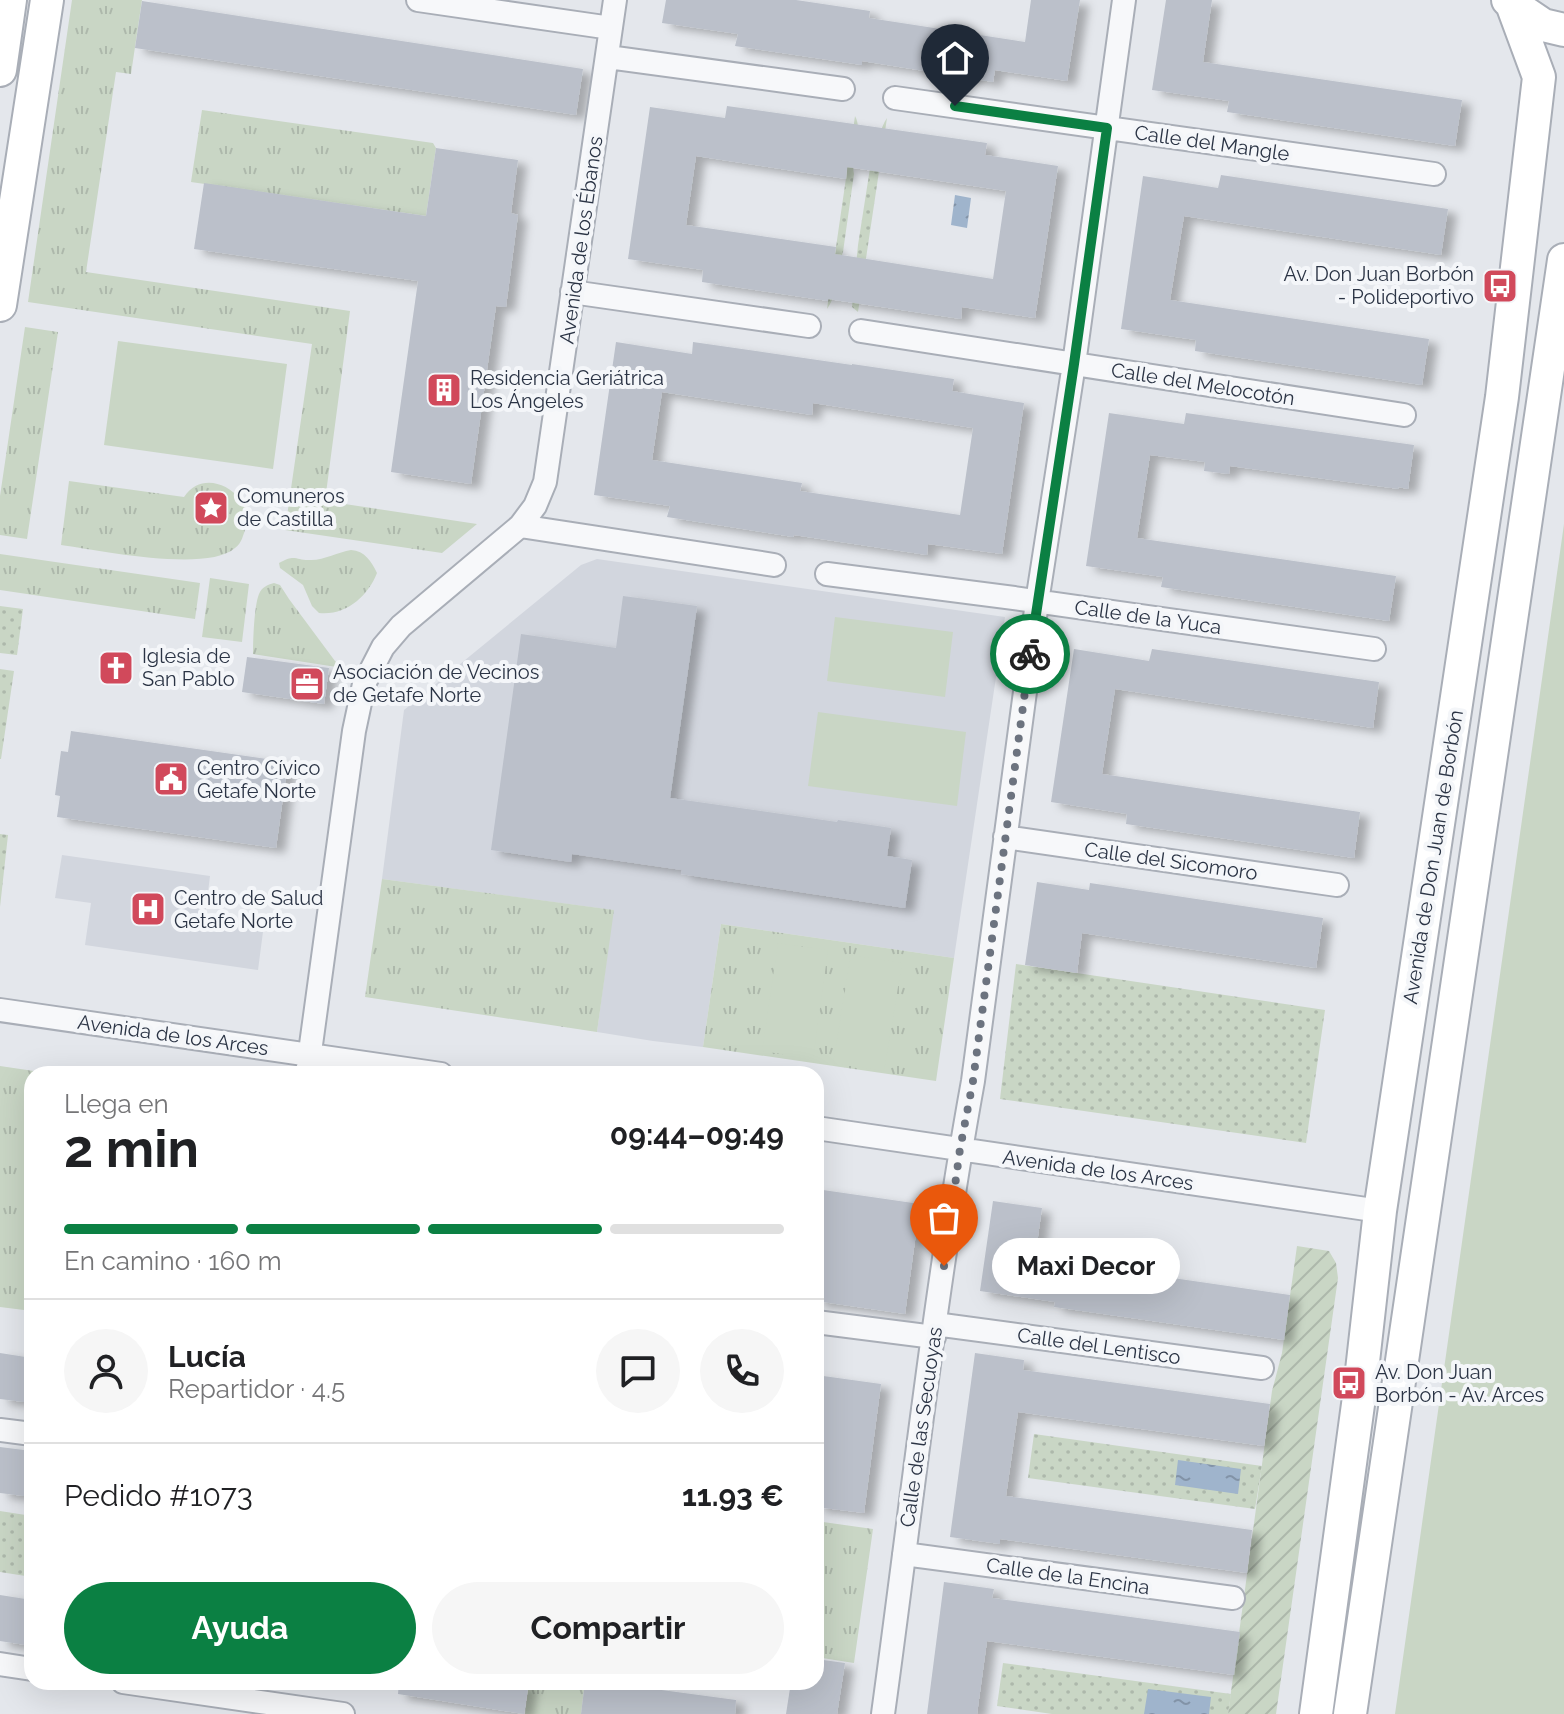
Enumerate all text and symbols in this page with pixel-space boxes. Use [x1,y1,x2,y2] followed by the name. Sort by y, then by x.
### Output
[921,24,989,106] pin
[933,36,977,80] icon: home
[1133,120,1291,166] street label: Calle del Mangle
[555,135,607,345] street label: Avenida de los Ébanos
[1283,262,1474,309] place label: Av. Don Juan Borbón - Polideportivo
[1481,267,1519,305] bus stop icon: Av. Don Juan Borbón - Polideportivo
[1109,358,1297,410] street label: Calle del Melocotón
[470,366,664,413] place label: Residencia Geriátrica Los Ángeles
[425,371,463,409] building icon: Residencia Geriátrica Los Ángeles
[237,484,345,531] place label: Comuneros de Castilla
[192,489,230,527] place icon: Comuneros de Castilla
[1073,595,1223,639] street label: Calle de la Yuca
[990,614,1070,694] courier
[1008,632,1052,676] icon: bike
[142,644,235,691] place label: Iglesia de San Pablo
[97,649,135,687] church icon: Iglesia de San Pablo
[333,660,539,707] place label: Asociación de Vecinos de Getafe Norte
[288,665,326,703] office icon: Asociación de Vecinos de Getafe Norte
[1398,708,1468,1006] street label: Avenida de Don Juan de Borbón
[197,756,320,803] place label: Centro Cívico Getafe Norte
[152,760,190,798] public building icon: Centro Cívico Getafe Norte
[1083,837,1259,885] street label: Calle del Sicomoro
[174,886,324,933] place label: Centro de Salud Getafe Norte
[129,890,167,928] hospital icon: Centro de Salud Getafe Norte
[76,1010,270,1060] street label: Avenida de los Arces
[64,1089,169,1119] text: Llega en
[610,1117,784,1152] text: 09:44–09:49
[64,1118,199,1179] text: 2 min
[1001,1145,1195,1195] street label: Avenida de los Arces
[910,1184,978,1266] pin
[922,1196,966,1240] icon: bag
[992,1238,1180,1294] callout: Maxi Decor
[64,1246,282,1276] text: En camino · 160 m
[1017,1251,1155,1281] text: Maxi Decor
[1016,1323,1182,1369] street label: Calle del Lentisco
[895,1325,947,1529] street label: Calle de las Secuoyas
[64,1329,148,1413] button: person
[596,1329,680,1413] button: chat
[700,1329,784,1413] button: phone
[168,1339,246,1374] text: Lucía
[1375,1360,1544,1407] place label: Av. Don Juan Borbón - Av. Arces
[1330,1364,1368,1402] bus stop icon: Av. Don Juan Borbón - Av. Arces
[168,1374,345,1404] text: Repartidor · 4.5
[64,1478,253,1513] text: Pedido #1073
[682,1478,784,1513] text: 11.93 €
[985,1553,1151,1599] street label: Calle de la Encina
[64,1582,416,1674] button: Ayuda
[432,1582,784,1674] button: Compartir

